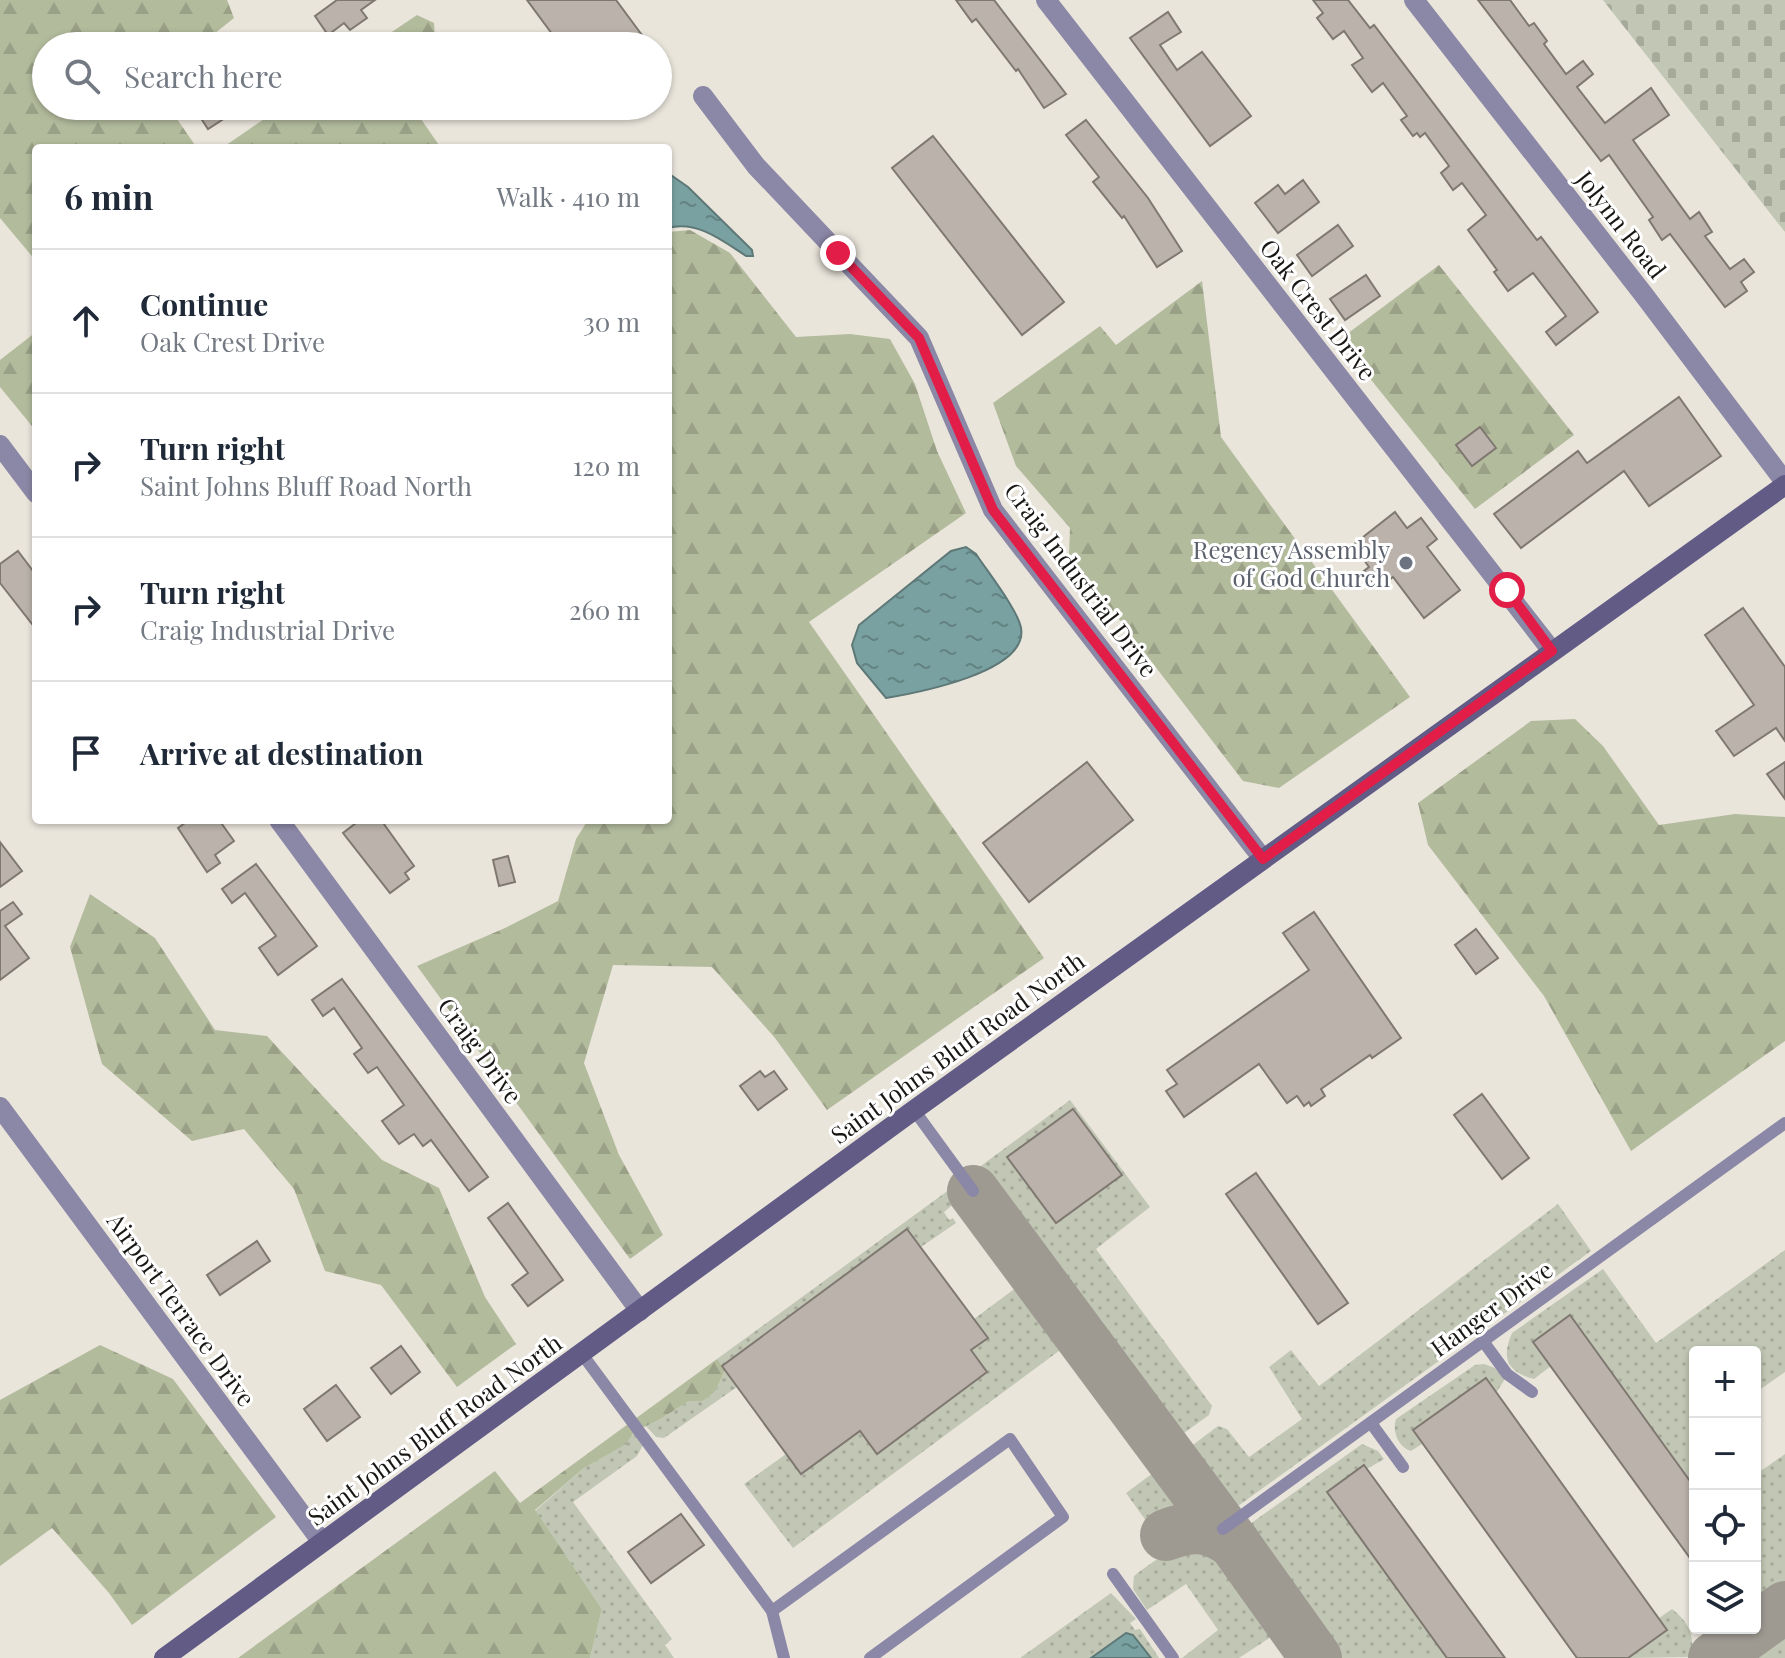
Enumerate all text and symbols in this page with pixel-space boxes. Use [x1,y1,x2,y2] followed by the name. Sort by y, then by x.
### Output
[32,32,672,120] search box
[60,54,104,98] icon: search
[124,56,283,96] text: Search here
[1569,163,1674,285] street label: Jolynn Road
[64,173,153,219] text: 6 min
[497,179,640,214] text: Walk · 410 m
[1254,232,1384,386] street label: Oak Crest Drive
[820,235,856,271] route end
[140,284,268,324] text: Continue
[64,299,108,343] icon: ahead
[583,304,640,339] text: 30 m
[140,324,325,359] text: Oak Crest Drive
[140,428,285,468] text: Turn right
[64,443,108,487] icon: right
[573,448,640,483] text: 120 m
[140,468,472,503] text: Saint Johns Bluff Road North
[998,475,1166,683] street label: Craig Industrial Drive
[1193,533,1390,593] place label: Regency Assembly of God Church
[1397,554,1415,572] marker: Regency Assembly of God Church
[140,572,285,612] text: Turn right
[1489,572,1525,608] route start
[64,587,108,631] icon: right
[569,592,640,627] text: 260 m
[140,612,395,647] text: Craig Industrial Drive
[64,731,108,775] icon: arrive
[140,733,423,773] text: Arrive at destination
[824,944,1090,1150] street label: Saint Johns Bluff Road North
[432,991,530,1109] street label: Craig Drive
[100,1205,263,1412] street label: Airport Terrace Drive
[1424,1253,1558,1363] street label: Hanger Drive
[301,1326,567,1532] street label: Saint Johns Bluff Road North
[1689,1346,1761,1634] map controls
[1689,1346,1761,1418] button: +
[1689,1418,1761,1490] button: −
[1689,1490,1761,1562] button: locate
[1689,1562,1761,1634] button: layers

